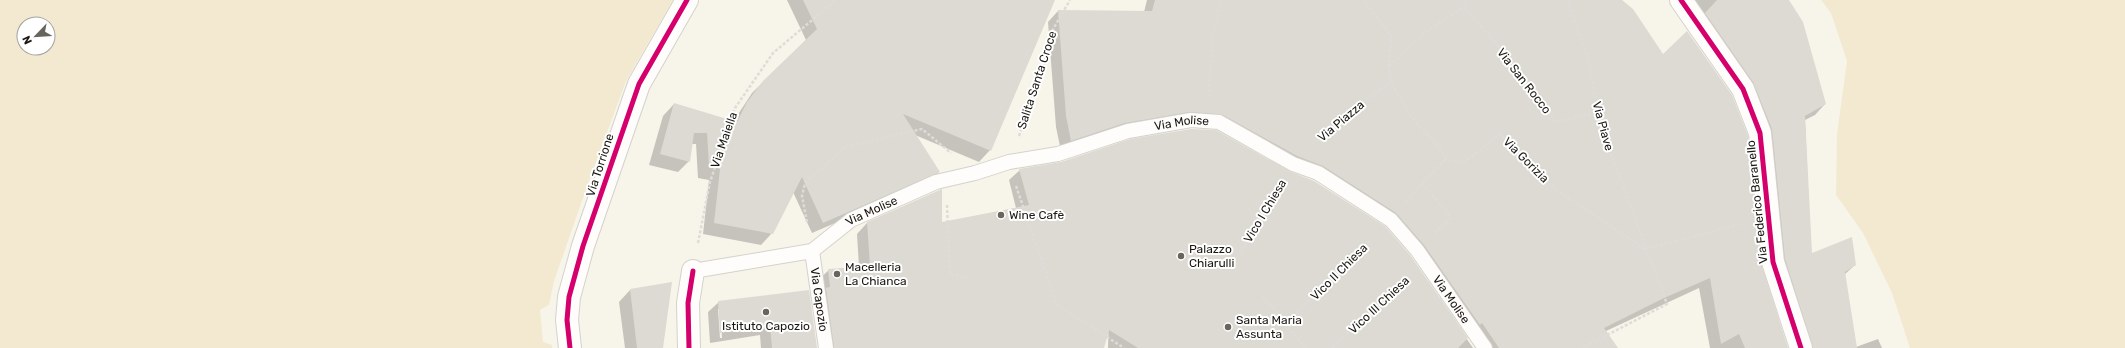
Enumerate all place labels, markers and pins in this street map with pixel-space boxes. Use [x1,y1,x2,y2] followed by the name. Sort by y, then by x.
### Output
[1009,208,1065,222] place label: Wine Cafè
[996,210,1006,220] marker: Wine Cafè
[1189,242,1234,270] place label: Palazzo Chiarulli
[1176,251,1186,261] marker: Palazzo Chiarulli
[845,260,907,288] place label: Macelleria La Chianca
[832,269,842,279] marker: Macelleria La Chianca
[761,307,771,317] marker: Istituto Capozio
[1236,313,1302,341] place label: Santa Maria Assunta
[722,319,810,333] place label: Istituto Capozio
[1223,322,1233,332] marker: Santa Maria Assunta

